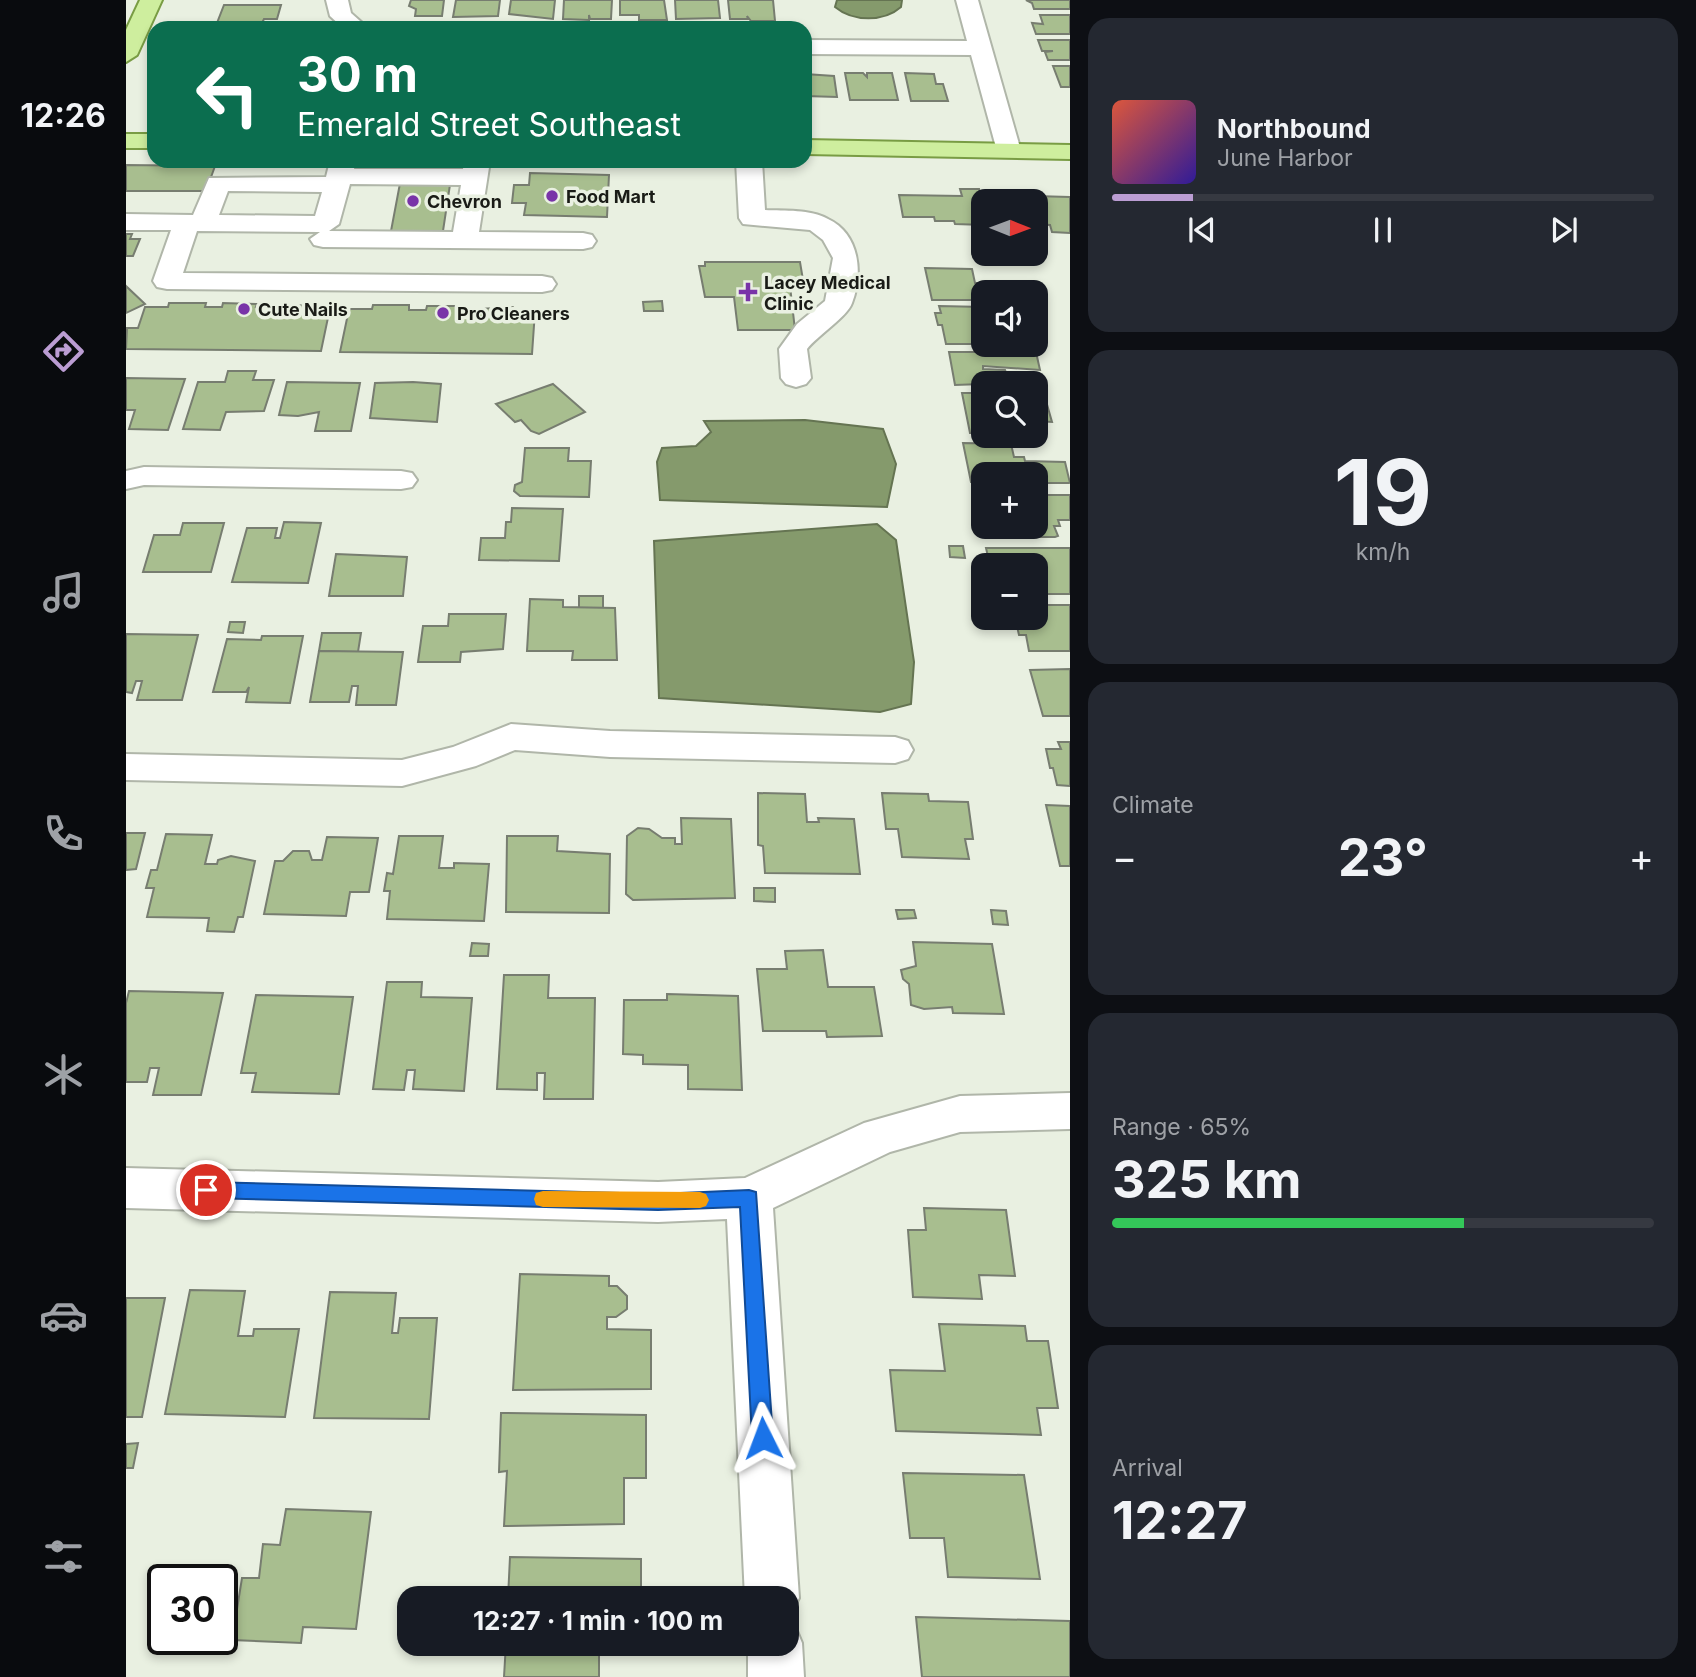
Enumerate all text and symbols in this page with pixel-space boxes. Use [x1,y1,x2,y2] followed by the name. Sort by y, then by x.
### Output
[297,45,418,104] text: 30 m
[182,49,273,140] icon: left
[20,96,106,135] text: 12:26
[297,105,681,144] text: Emerald Street Southeast
[1217,113,1371,144] text: Northbound
[1217,144,1353,172] text: June Harbor
[566,186,656,207] place label: Food Mart
[544,188,560,204] marker: Food Mart
[971,189,1048,266] north arrow
[971,189,1048,630] map controls
[427,191,502,212] place label: Chevron
[405,193,421,209] marker: Chevron
[1183,211,1221,249] icon: previous
[1364,211,1402,249] icon: pause
[1545,211,1583,249] icon: next
[764,272,891,314] place label: Lacey Medical Clinic
[971,280,1048,357] button: sound
[738,282,758,302] marker: Lacey Medical Clinic
[258,299,348,320] place label: Cute Nails
[236,301,252,317] marker: Cute Nails
[457,303,570,324] place label: Pro Cleaners
[435,305,451,321] marker: Pro Cleaners
[39,327,88,376] icon: directions
[971,371,1048,448] button: search
[1334,437,1432,547] text: 19
[971,462,1048,539] button: +
[1356,538,1410,566] text: km/h
[971,553,1048,630] button: −
[39,568,88,617] icon: music
[1112,791,1194,819] text: Climate
[39,809,88,858] icon: phone
[1338,826,1428,889] text: 23°
[1112,834,1137,880] text: −
[1629,834,1654,880] text: +
[39,1050,88,1099] icon: climate
[1112,1113,1251,1141] text: Range · 65%
[1112,1148,1302,1211] text: 325 km
[176,1160,236,1220] pin
[187,1171,225,1209] icon: arrive
[39,1291,88,1340] icon: car
[726,1401,800,1475] position arrow
[1112,1454,1183,1482] text: Arrival
[1112,1489,1248,1552] text: 12:27
[39,1532,88,1581] icon: filters
[147,1564,238,1655] speed limit sign: 30
[473,1605,723,1636] text: 12:27 · 1 min · 100 m

